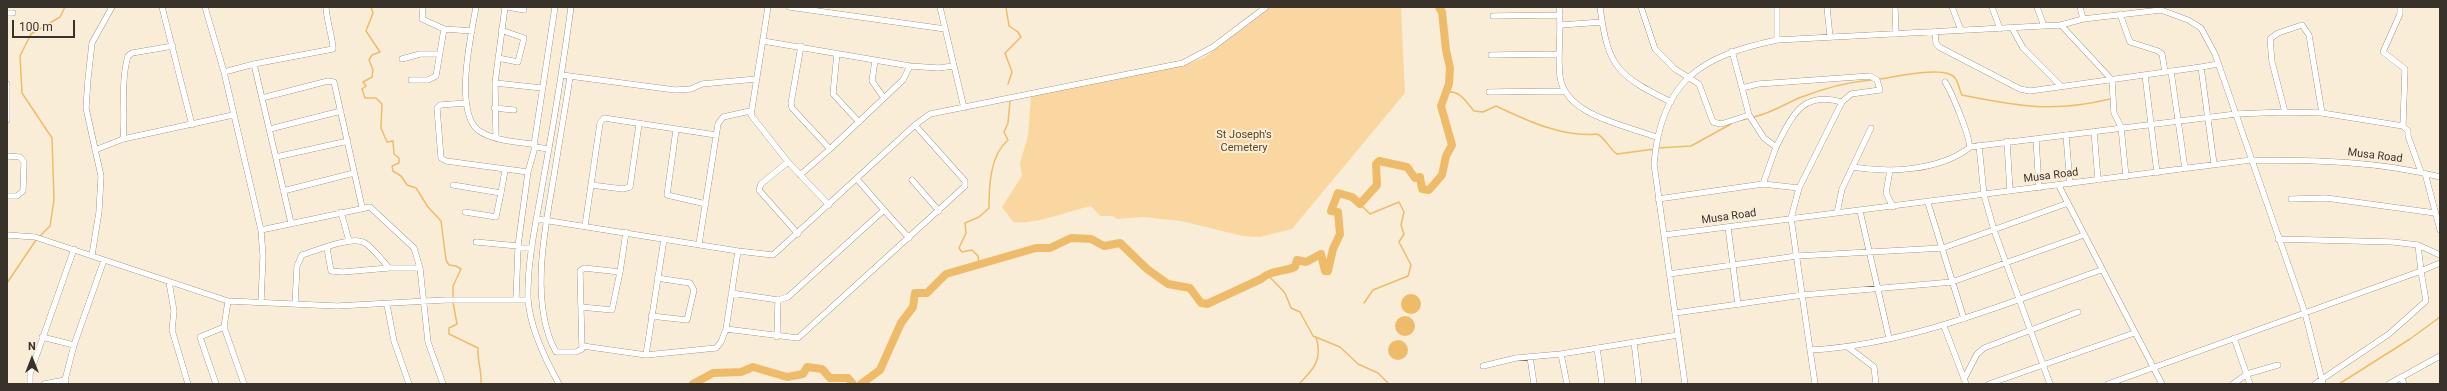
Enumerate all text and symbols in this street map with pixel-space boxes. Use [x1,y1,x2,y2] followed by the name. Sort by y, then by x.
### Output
[14,12,77,38] scale bar
[19,20,53,34] text: 100 m
[1216,128,1272,154] park label: St Joseph's Cemetery
[2347,146,2403,166] street label: Musa Road
[2023,166,2079,186] street label: Musa Road
[1701,207,1757,227] street label: Musa Road
[12,339,52,379] north arrow
[28,340,36,353] text: N

